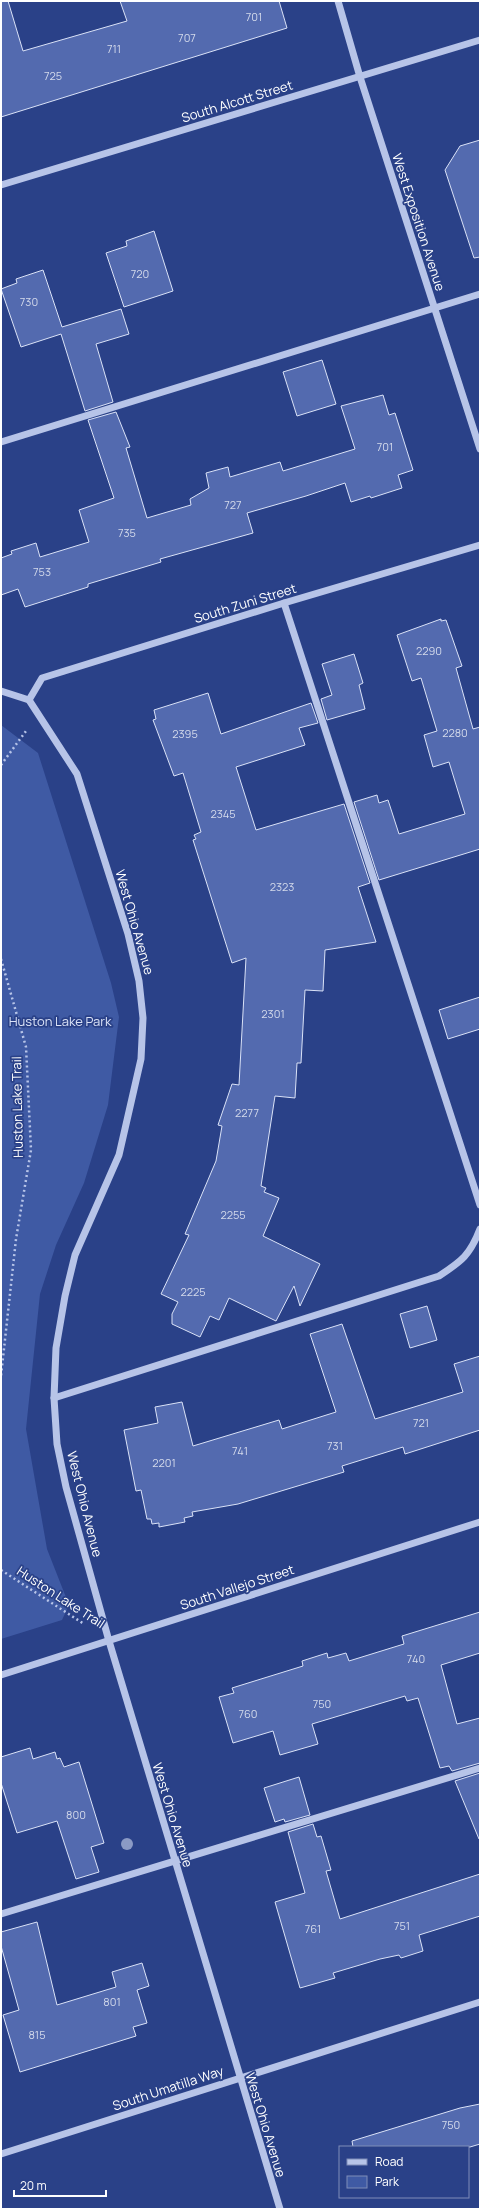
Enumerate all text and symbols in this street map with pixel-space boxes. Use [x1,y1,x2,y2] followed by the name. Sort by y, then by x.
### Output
[246,9,262,24] house number: 701
[178,30,196,45] house number: 707
[107,41,121,56] house number: 711
[44,68,62,83] house number: 725
[179,76,295,126] street label: South Alcott Street
[388,151,450,294] street label: West Exposition Avenue
[131,266,149,281] house number: 720
[20,294,38,309] house number: 730
[377,439,393,454] house number: 701
[224,497,242,512] house number: 727
[118,525,136,540] house number: 735
[33,564,51,579] house number: 753
[192,579,298,627] street label: South Zuni Street
[416,643,442,658] house number: 2290
[442,725,468,740] house number: 2280
[172,726,198,741] house number: 2395
[210,806,236,821] house number: 2345
[111,867,159,977] street label: West Ohio Avenue
[270,879,294,894] house number: 2323
[261,1006,285,1021] house number: 2301
[9,1012,112,1030] park label: Huston Lake Park
[7,1056,27,1158] street label: Huston Lake Trail
[235,1105,259,1120] house number: 2277
[220,1207,246,1222] house number: 2255
[180,1284,206,1299] house number: 2225
[413,1415,429,1430] house number: 721
[327,1438,343,1453] house number: 731
[232,1443,248,1458] house number: 741
[63,1449,107,1559] street label: West Ohio Avenue
[152,1455,176,1470] house number: 2201
[178,1560,296,1614] street label: South Vallejo Street
[13,1562,109,1632] street label: Huston Lake Trail
[407,1651,425,1666] house number: 740
[313,1696,331,1711] house number: 750
[238,1706,258,1721] house number: 760
[149,1760,198,1870] street label: West Ohio Avenue
[66,1807,86,1822] house number: 800
[394,1918,410,1933] house number: 751
[305,1921,321,1936] house number: 761
[103,1994,121,2009] house number: 801
[28,2027,46,2042] house number: 815
[110,2062,226,2114] street label: South Umatilla Way
[242,2070,291,2180] street label: West Ohio Avenue
[442,2117,460,2132] house number: 750
[339,2146,469,2198] legend
[375,2153,403,2170] text: Road
[14,2172,106,2198] scale bar
[375,2173,400,2190] text: Park
[20,2177,47,2194] text: 20 m

